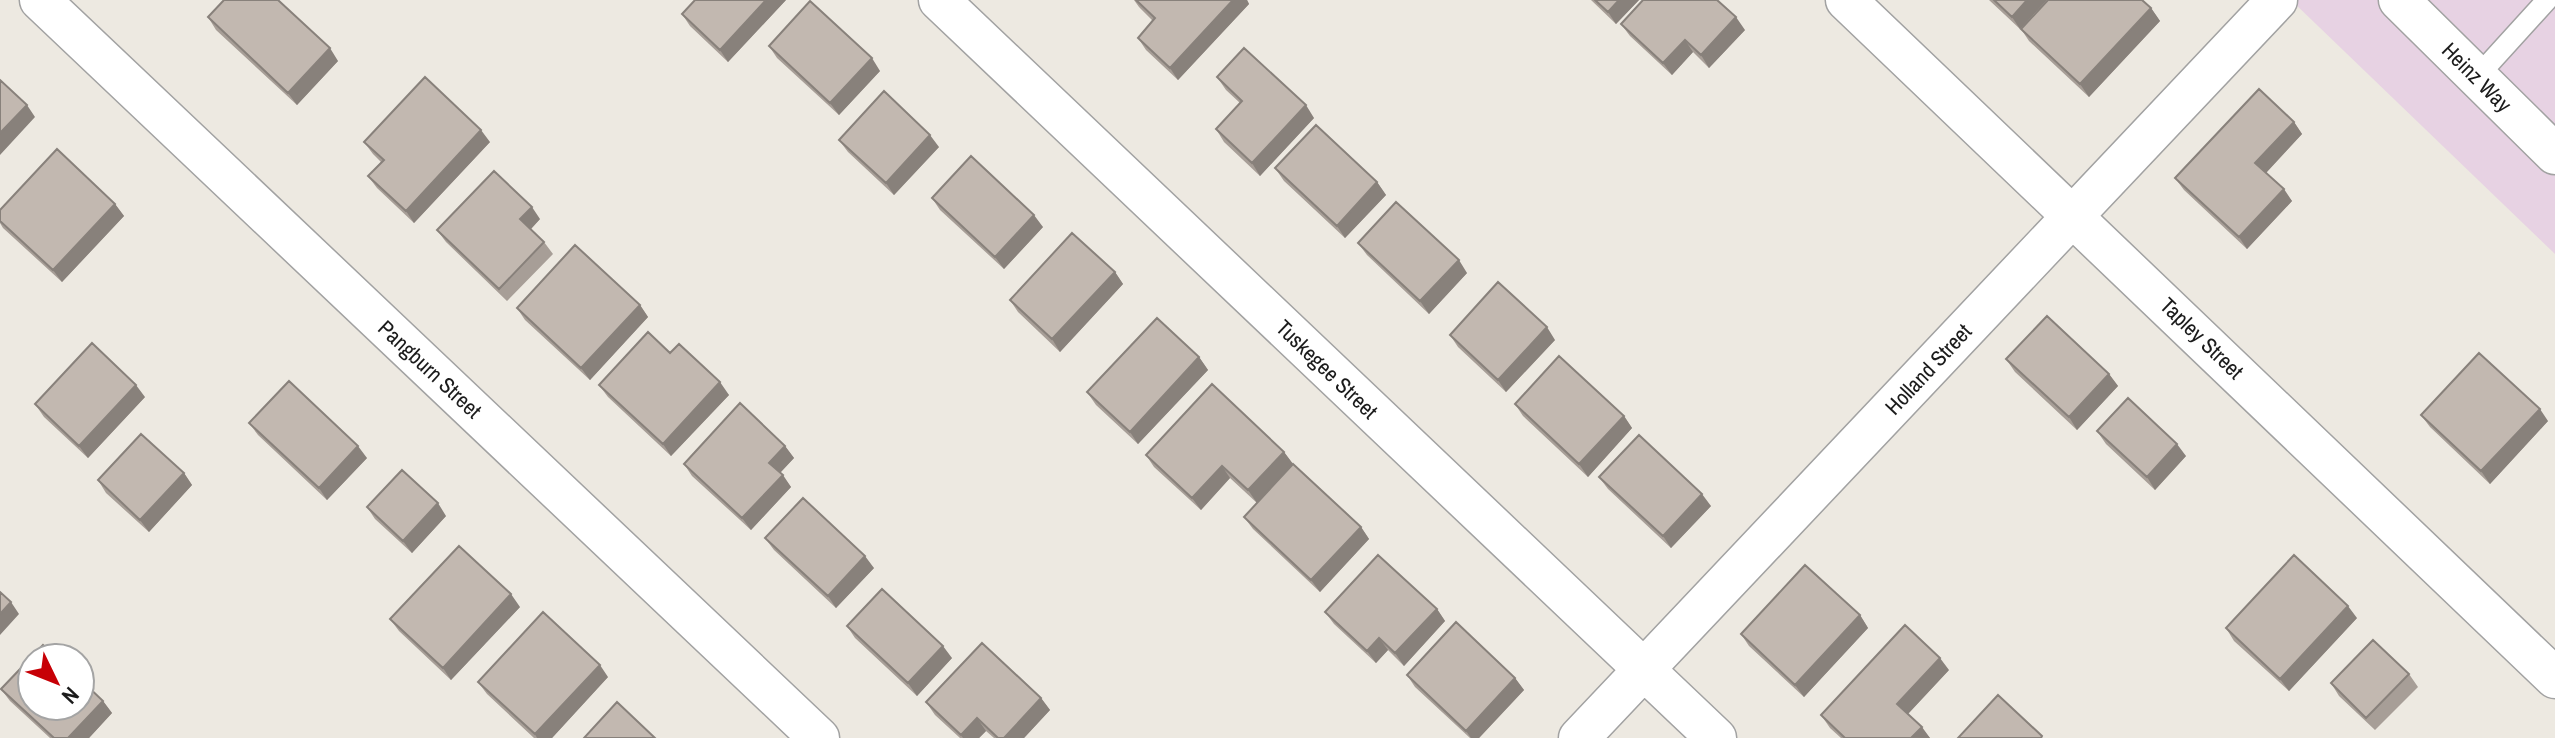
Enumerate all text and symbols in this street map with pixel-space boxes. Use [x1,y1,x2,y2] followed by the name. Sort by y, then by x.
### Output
[2435,35,2519,119] street label: Heinz Way
[2154,291,2250,385] street label: Tapley Street
[372,313,488,425] street label: Pangburn Street
[1270,313,1384,425] street label: Tuskegee Street
[1878,317,1978,421] street label: Holland Street
[16,642,96,722] north arrow
[55,681,86,711] text: N

